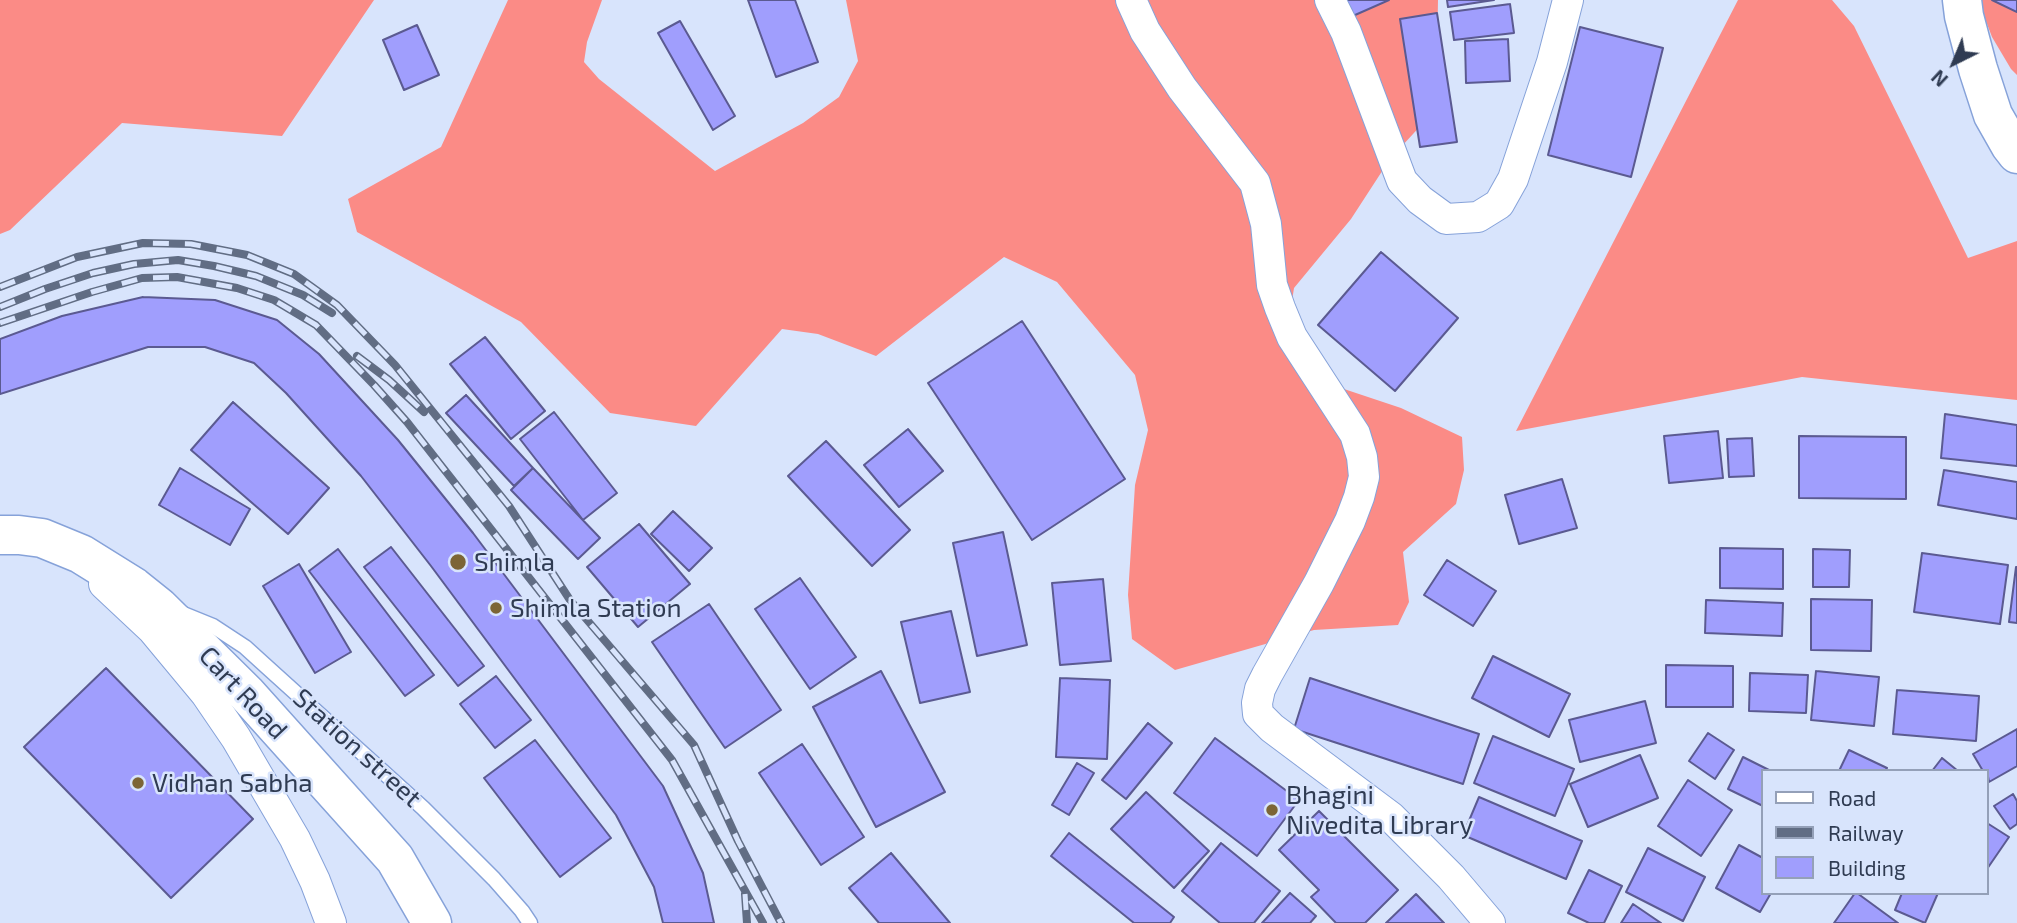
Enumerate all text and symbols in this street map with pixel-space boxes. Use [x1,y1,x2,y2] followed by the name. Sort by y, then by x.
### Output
[1919,28,1989,98] north arrow
[1926,66,1952,92] text: N
[474,546,555,578] place label: Shimla
[448,552,468,572] marker: Shimla
[510,592,682,624] place label: Shimla Station
[488,600,504,616] marker: Shimla Station
[192,640,294,746] street label: Cart Road
[286,682,428,814] street label: Station street
[152,767,313,799] place label: Vidhan Sabha
[1762,769,1989,895] legend
[130,775,146,791] marker: Vidhan Sabha
[1286,779,1473,840] place label: Bhagini Nivedita Library
[1828,785,1876,810] text: Road
[1264,802,1280,818] marker: Bhagini Nivedita Library
[1828,820,1904,845] text: Railway
[1828,855,1906,880] text: Building

